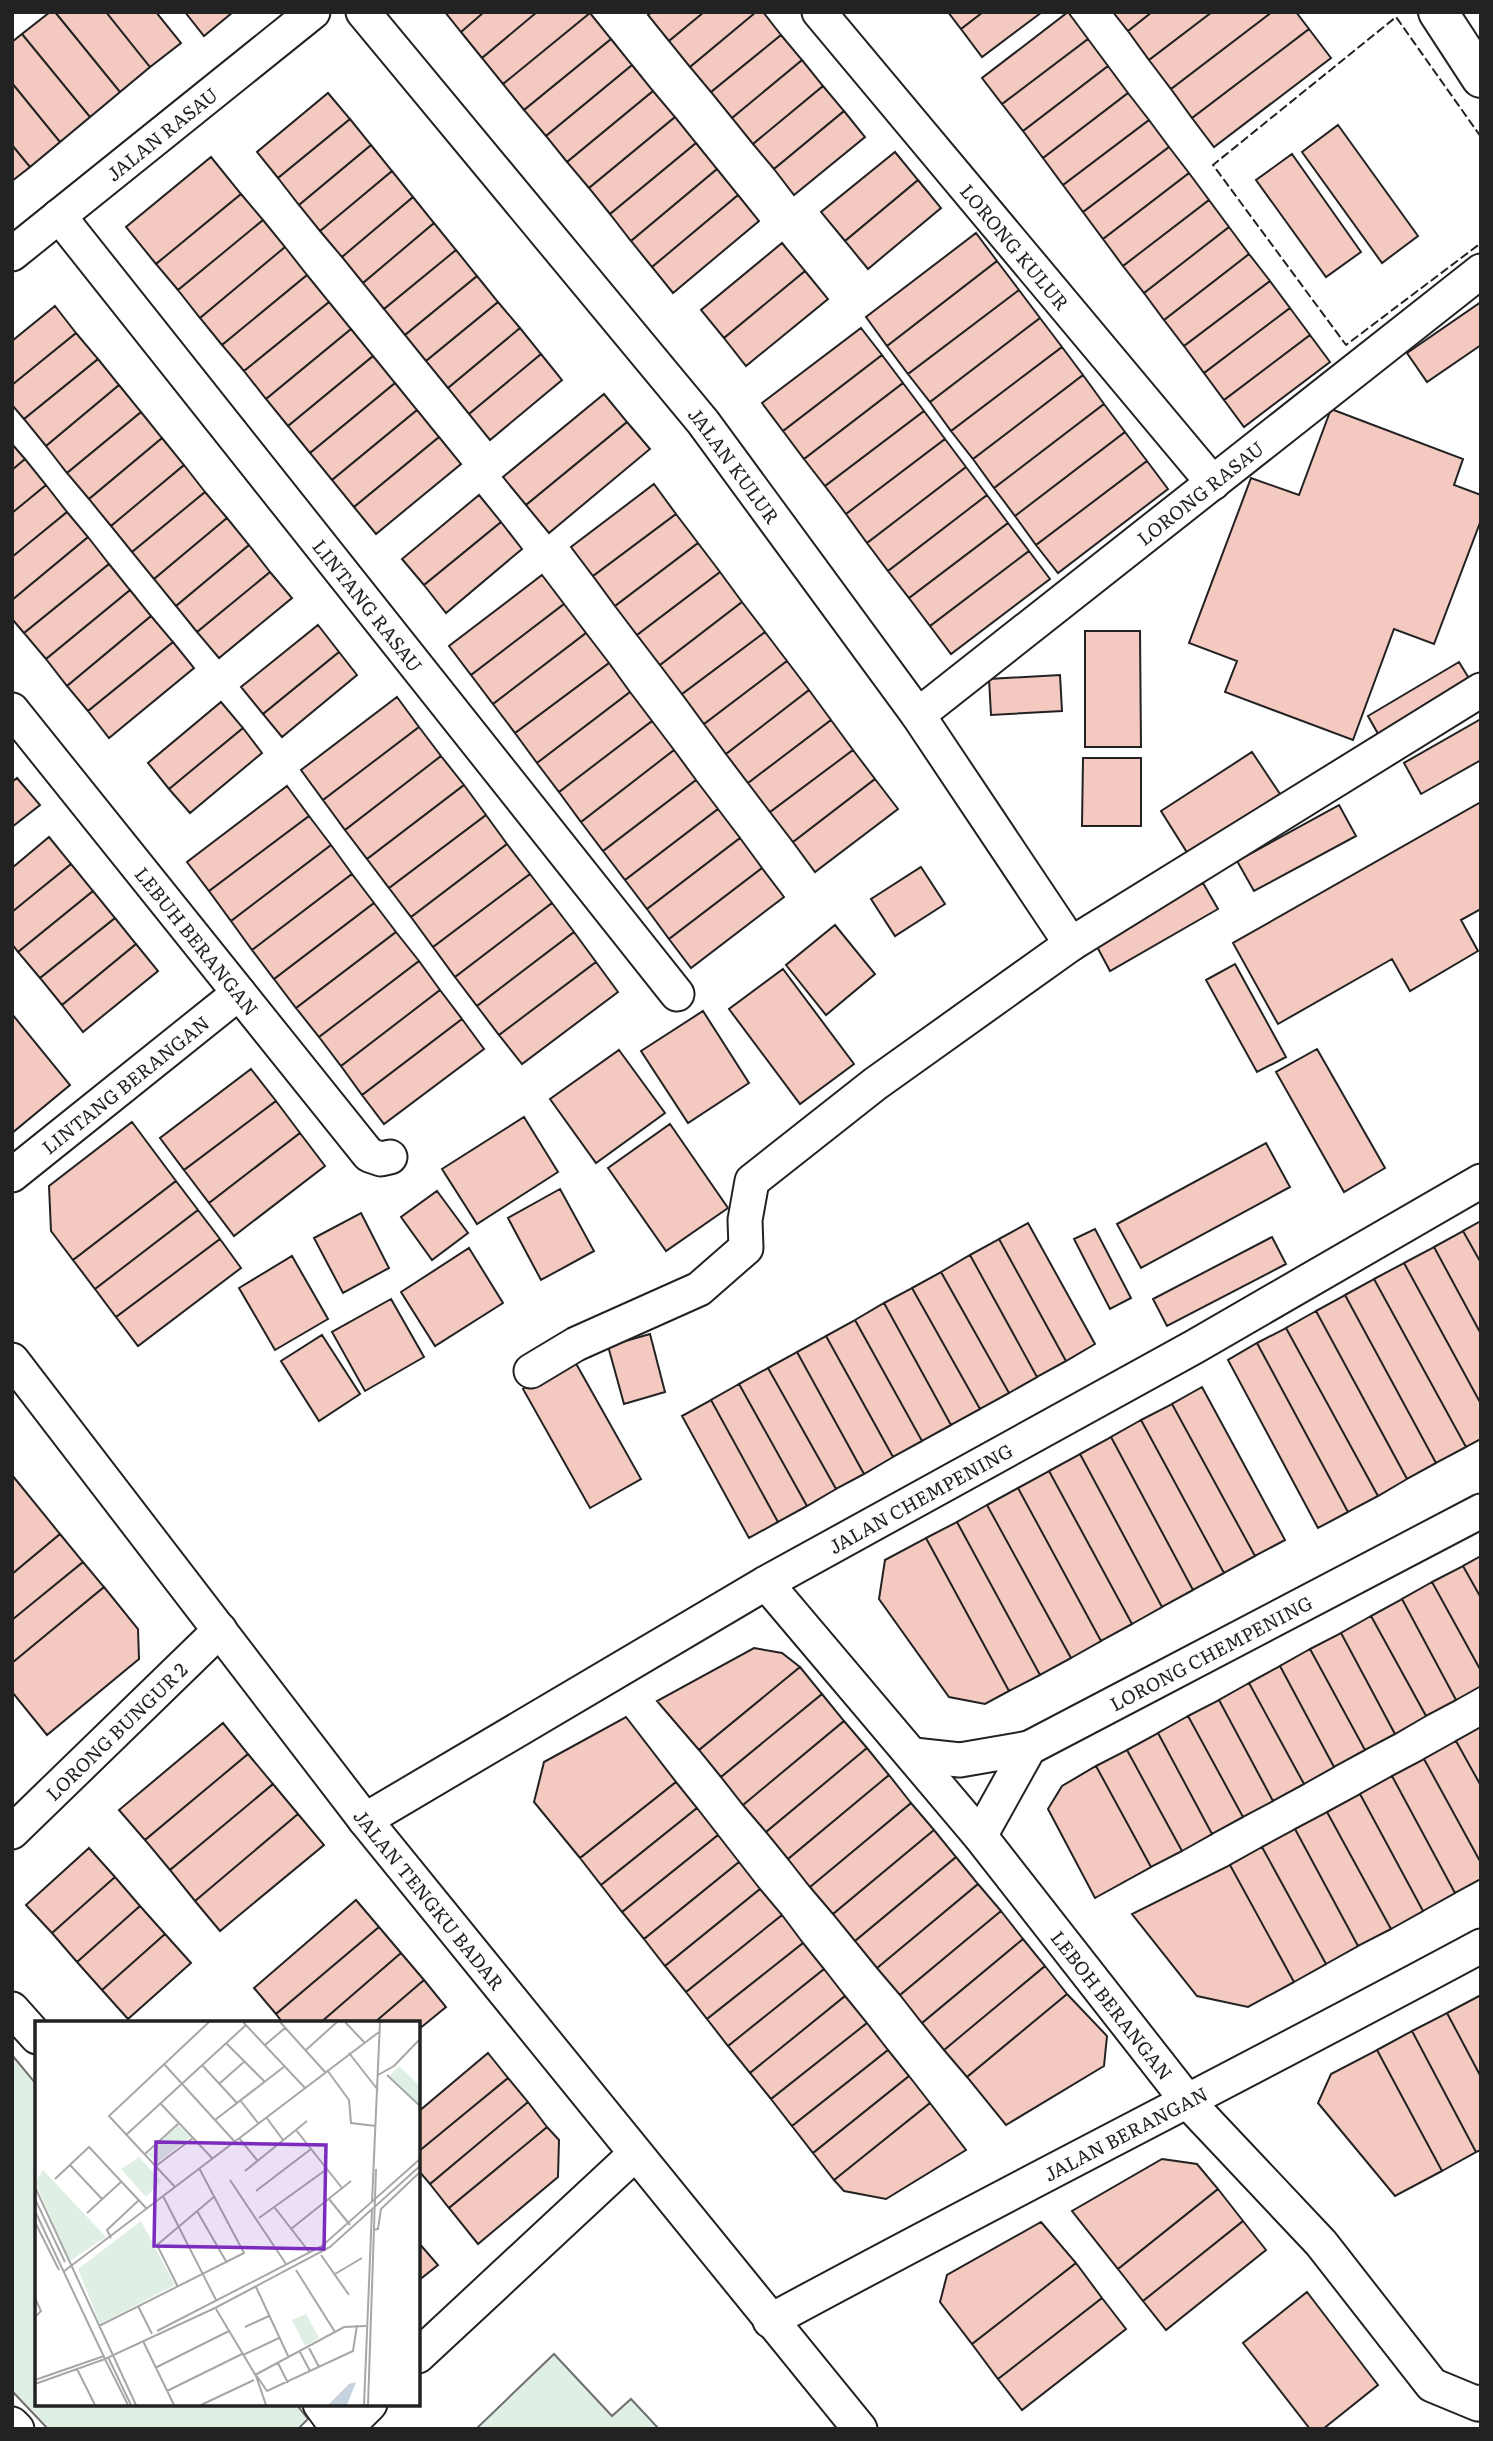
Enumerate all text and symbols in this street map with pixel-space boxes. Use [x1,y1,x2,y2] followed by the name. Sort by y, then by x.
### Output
[100,80,223,187] street label: JALAN RASAU
[954,177,1077,316] street label: LORONG KULUR
[682,401,787,529] street label: JALAN KULUR
[1131,434,1269,552] street label: LORONG RASAU
[307,533,430,677] street label: LINTANG RASAU
[129,860,266,1021] street label: LEBUH BERANGAN
[35,1008,215,1160] street label: LINTANG BERANGAN
[823,1436,1018,1560] street label: JALAN CHEMPENING
[1105,1588,1317,1717] street label: LORONG CHEMPENING
[39,1655,193,1807] street label: LORONG BUNGUR 2
[347,1803,512,1996] street label: JALAN TENGKU BADAR
[1045,1924,1180,2086] street label: LEBOH BERANGAN
[35,2021,420,2406] inset map
[1039,2079,1212,2187] street label: JALAN BERANGAN

